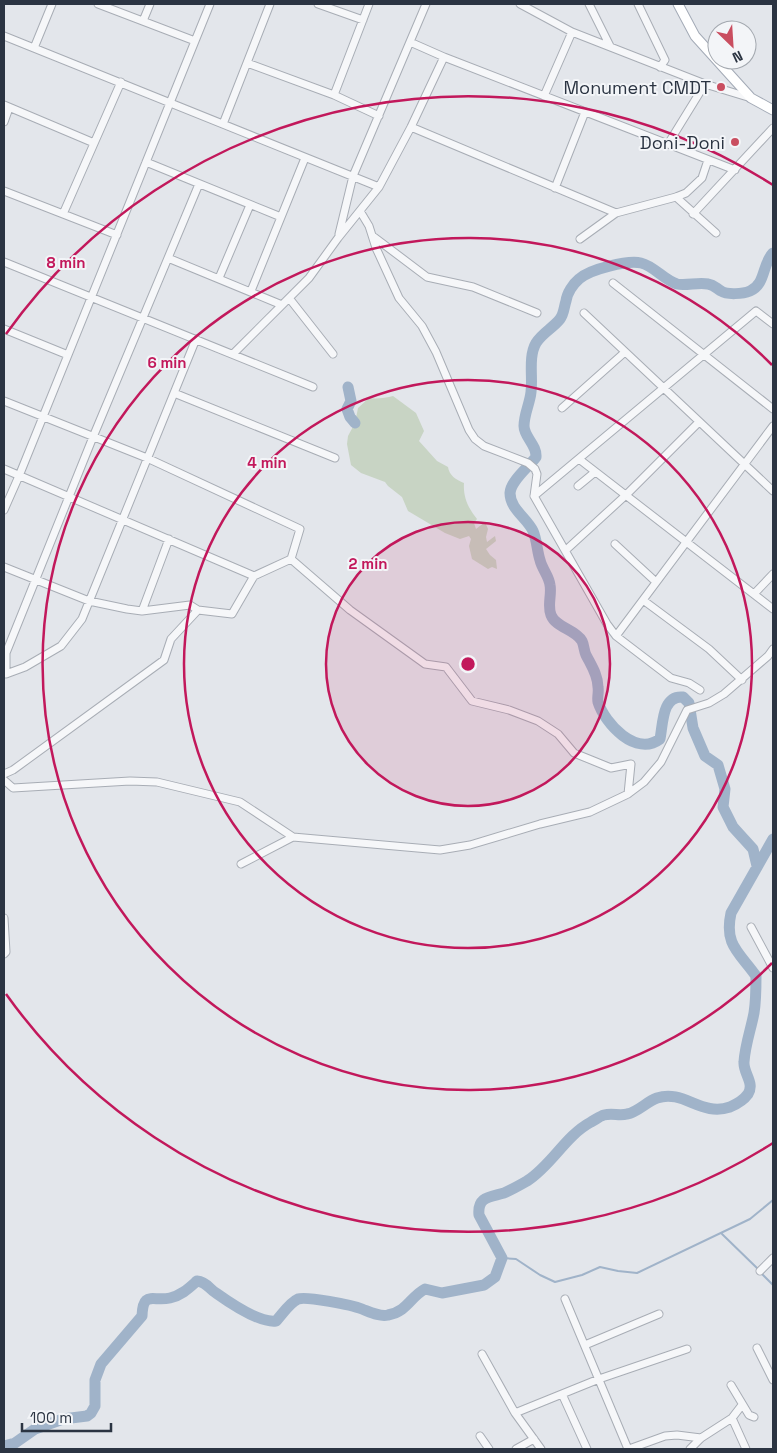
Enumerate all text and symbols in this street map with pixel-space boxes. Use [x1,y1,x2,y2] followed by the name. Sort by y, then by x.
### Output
[707,20,757,70] north arrow
[729,47,746,67] text: N
[563,76,711,99] place label: Monument CMDT
[715,81,727,93] marker: Monument CMDT
[640,131,725,154] place label: Doni-Doni
[729,136,741,148] marker: Doni-Doni
[47,253,85,272] text: 8 min
[147,353,187,372] text: 6 min
[247,453,287,472] text: 4 min
[349,554,387,573] text: 2 min
[459,655,477,673] centre of rings
[22,1400,111,1432] scale bar
[30,1408,72,1427] text: 100 m

